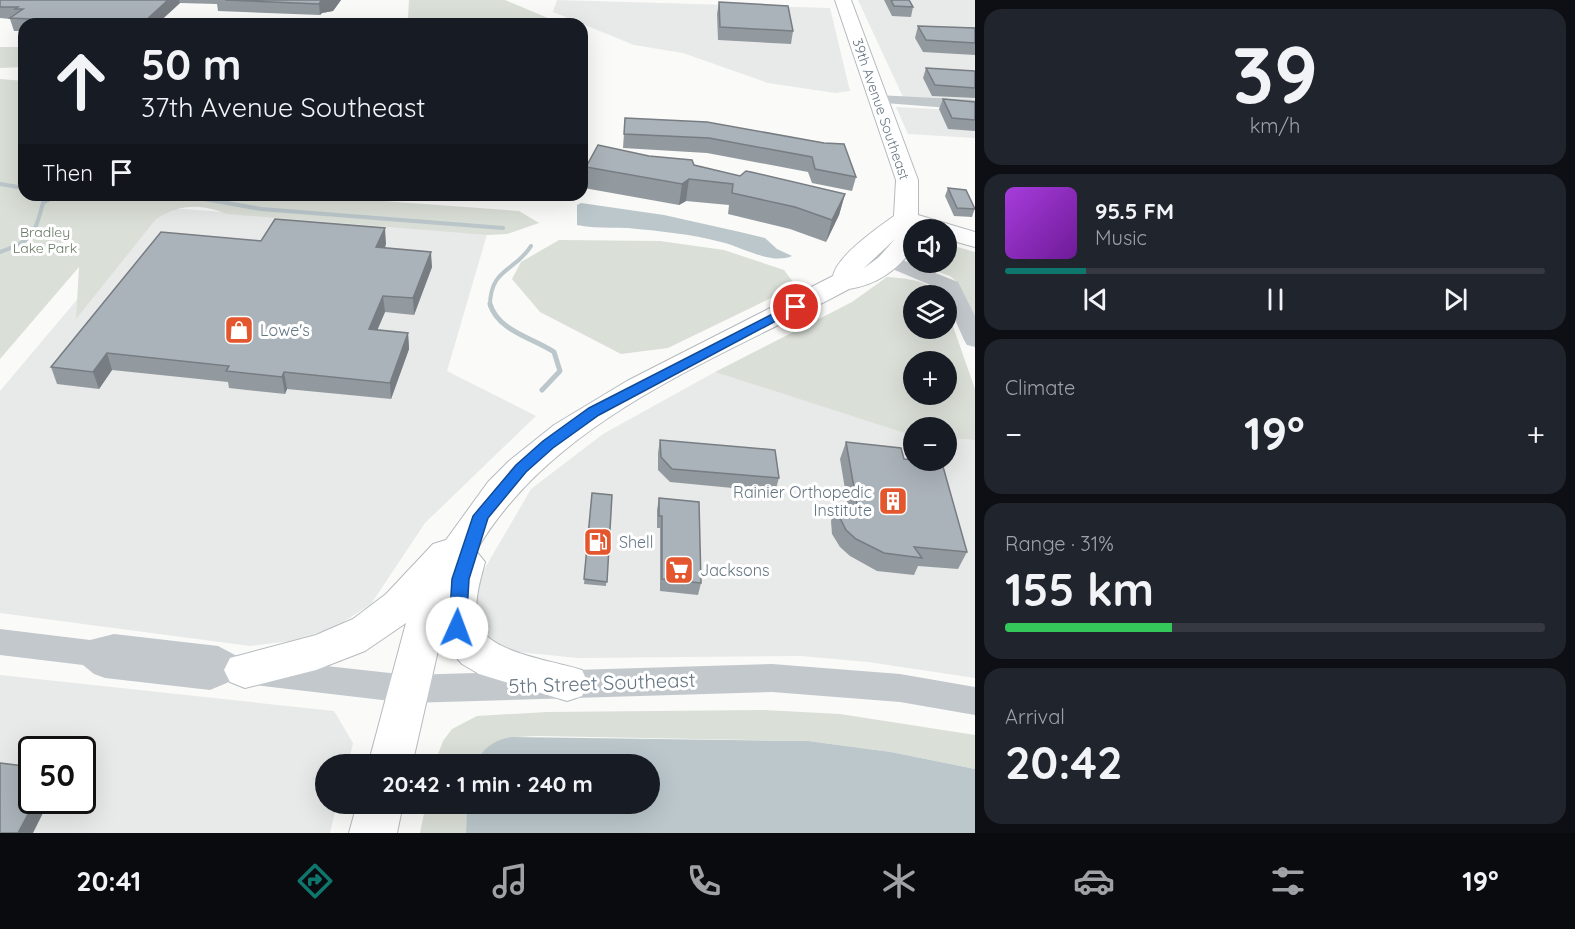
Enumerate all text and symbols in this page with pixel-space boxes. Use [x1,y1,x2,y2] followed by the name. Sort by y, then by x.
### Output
[1232,25,1318,123] text: 39
[848,36,914,182] street label: 39th Avenue Southeast
[141,38,241,91] text: 50 m
[42,42,120,120] icon: ahead
[141,90,425,124] text: 37th Avenue Southeast
[1250,113,1300,138] text: km/h
[105,156,138,189] icon: arrive
[42,159,93,187] text: Then
[1095,197,1174,225] text: 95.5 FM
[903,219,957,471] map controls
[903,219,957,273] button: sound
[13,223,77,257] park label: Bradley Lake Park
[1095,225,1147,250] text: Music
[770,281,821,332] pin
[1079,283,1112,316] icon: previous
[1259,283,1292,316] icon: pause
[1439,283,1472,316] icon: next
[903,285,957,339] button: layers
[779,290,812,323] icon: arrive
[223,314,255,346] shop icon: Lowe's
[260,320,310,340] place label: Lowe's
[903,351,957,405] button: +
[1005,375,1075,400] text: Climate
[1244,405,1305,461] text: 19°
[1005,413,1022,454] text: −
[1526,413,1545,454] text: +
[903,417,957,471] button: −
[733,482,872,520] place label: Rainier Orthopedic Institute
[877,485,909,517] building icon: Rainier Orthopedic Institute
[582,526,614,558] fuel station icon: Shell
[1005,531,1114,556] text: Range · 31%
[619,532,653,552] place label: Shell
[663,554,695,586] supermarket icon: Jacksons
[700,560,770,580] place label: Jacksons
[1005,561,1154,617] text: 155 km
[425,596,489,660] position arrow
[508,667,696,698] street label: 5th Street Southeast
[1005,704,1065,729] text: Arrival
[1005,734,1123,790] text: 20:42
[18,736,96,814] speed limit sign: 50
[382,770,593,798] text: 20:42 · 1 min · 240 m
[294,860,336,902] icon: directions
[489,860,531,902] icon: music
[683,860,725,902] icon: phone
[878,860,920,902] icon: climate
[1073,860,1115,902] icon: car
[1267,860,1309,902] icon: filters
[76,864,141,898] text: 20:41
[1462,864,1499,898] text: 19°

